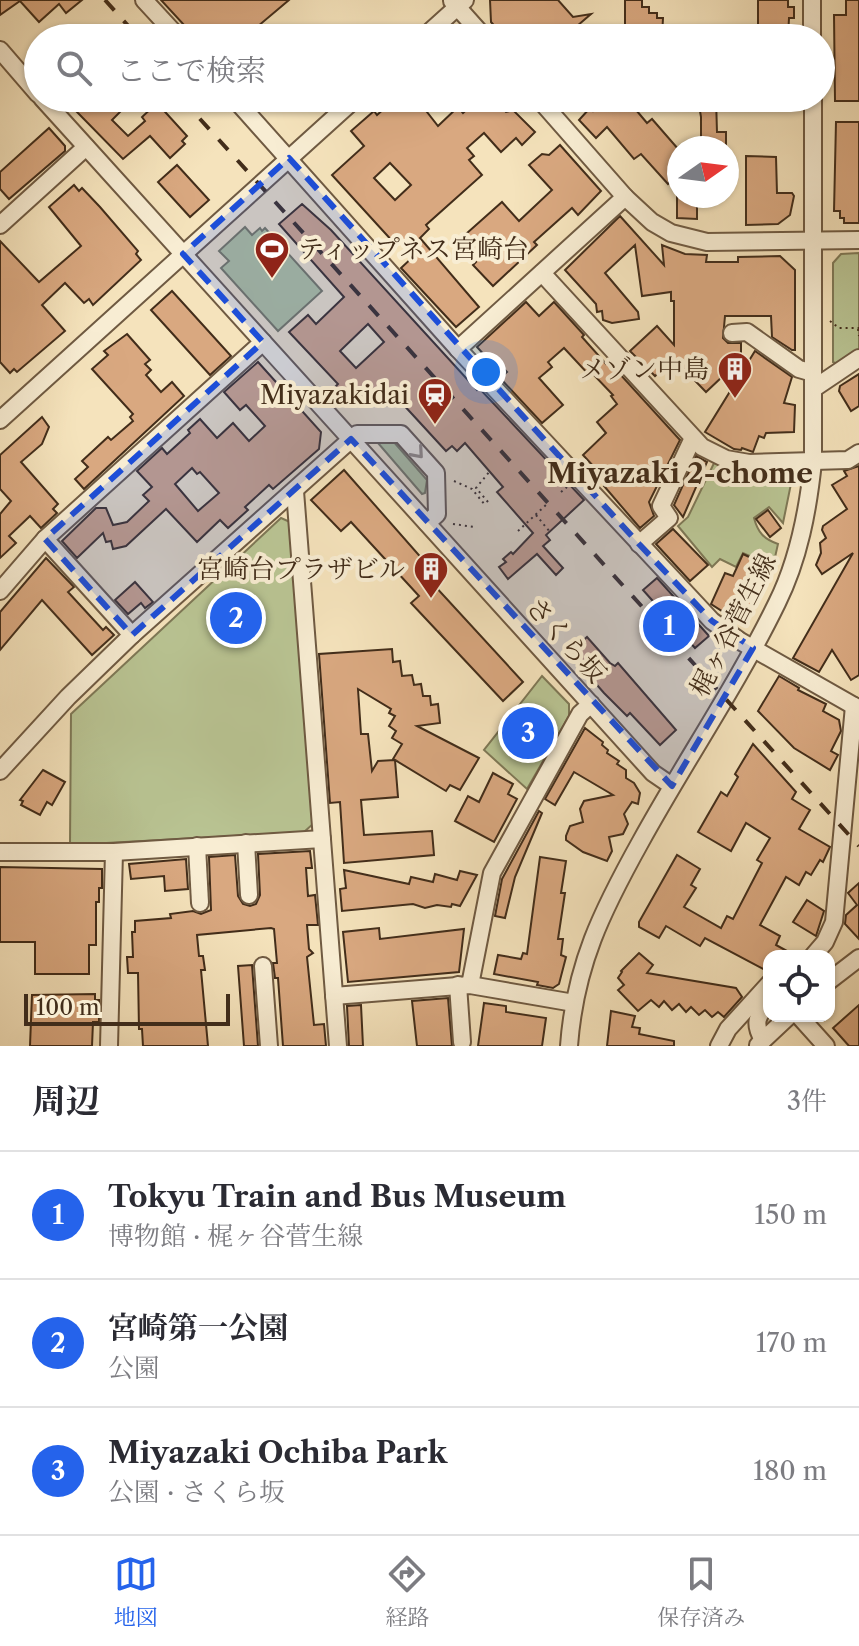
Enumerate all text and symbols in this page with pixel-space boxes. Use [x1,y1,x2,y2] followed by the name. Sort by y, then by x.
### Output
[24,24,835,112] search box
[52,46,96,90] icon: search
[116,52,266,89] text: ここで検索
[667,136,739,208] north arrow
[253,230,291,280] sports icon: ティップネス宮崎台
[298,233,529,265] place label: ティップネス宮崎台
[716,350,754,400] building icon: メゾン中島
[466,352,506,392] your location
[580,353,709,385] place label: メゾン中島
[416,376,454,426] station icon: Miyazakidai
[260,379,409,411] place label: Miyazakidai
[408,443,423,458] one-way arrow
[547,456,813,490] district label: Miyazaki 2-chome
[683,548,783,702] street label: 梶ヶ谷菅生線
[412,550,450,600] building icon: 宮崎台プラザビル
[197,553,405,585] place label: 宮崎台プラザビル
[210,588,262,648] pin: 2
[519,591,613,689] street label: さくら坂
[643,596,695,656] pin: 1
[502,703,554,763] pin: 3
[763,950,835,1022] map controls
[763,950,835,1022] button: locate
[24,990,230,1026] scale bar
[36,994,99,1021] text: 100 m
[32,1080,100,1122] text: 周辺
[787,1085,827,1117] text: 3件
[108,1178,566,1215] text: Tokyu Train and Bus Museum
[52,1199,64,1231] text: 1
[754,1199,827,1231] text: 150 m
[108,1220,363,1252] text: 博物館 · 梶ヶ谷菅生線
[108,1309,288,1346] text: 宮崎第一公園
[50,1327,66,1359] text: 2
[756,1327,827,1359] text: 170 m
[108,1352,160,1384] text: 公園
[108,1434,447,1471] text: Miyazaki Ochiba Park
[51,1455,65,1487] text: 3
[753,1455,827,1487] text: 180 m
[108,1476,285,1508] text: 公園 · さくら坂
[114,1552,158,1631] tab: 地図
[385,1552,429,1631] tab: 経路
[657,1552,745,1631] tab: 保存済み

